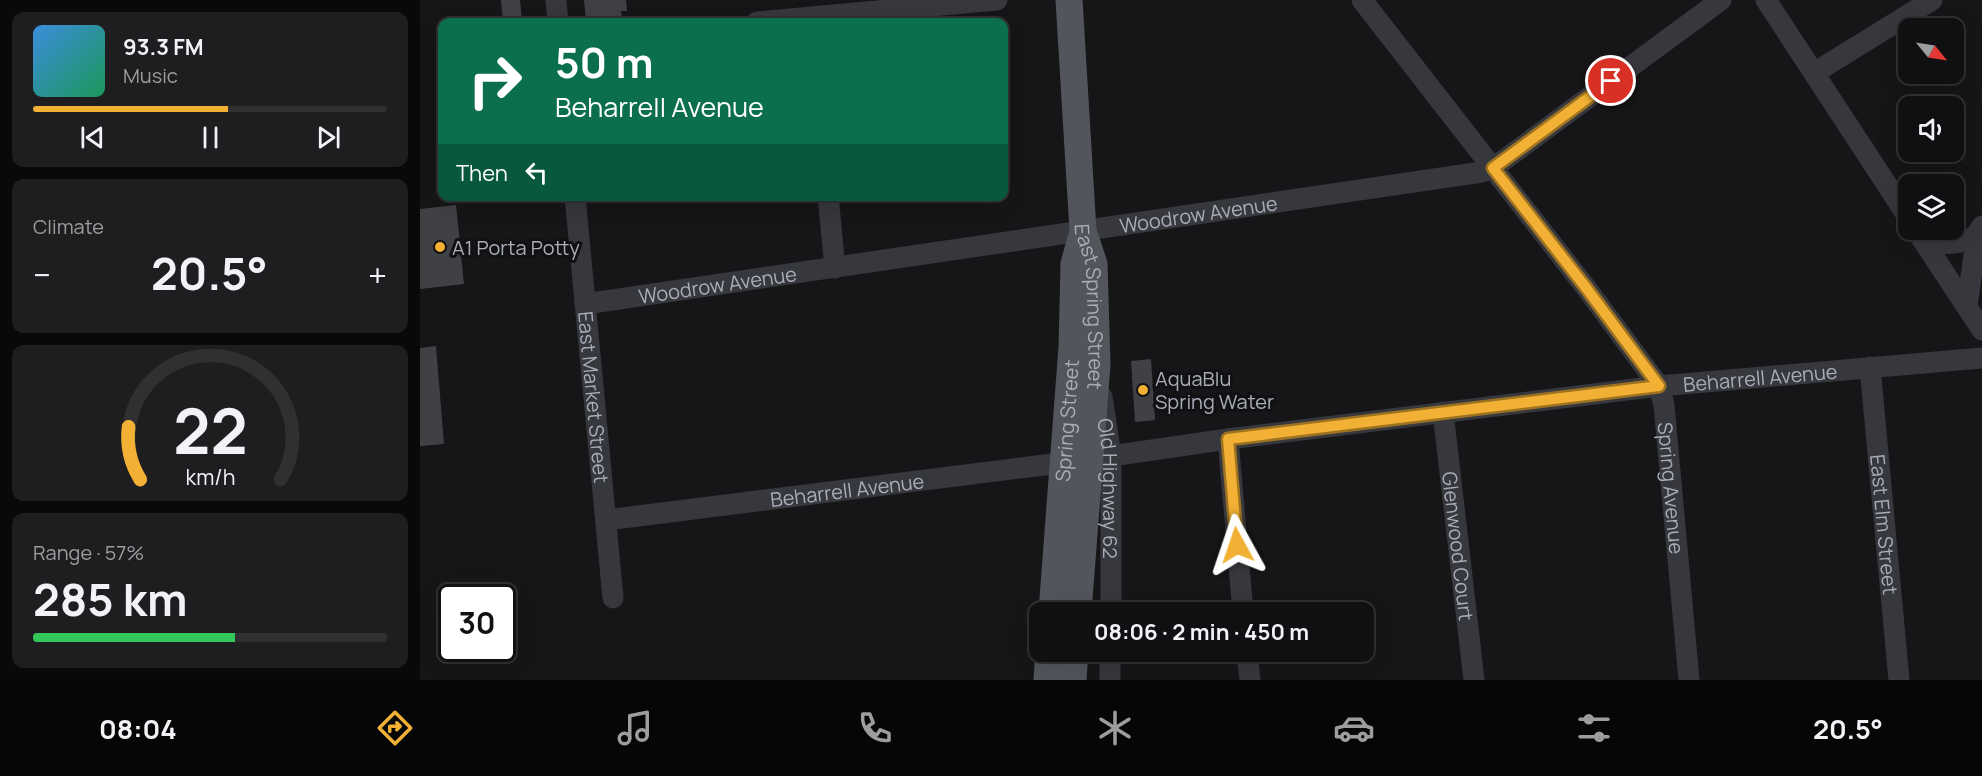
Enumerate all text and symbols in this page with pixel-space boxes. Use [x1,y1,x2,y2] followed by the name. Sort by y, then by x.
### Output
[1898,18,1964,84] north arrow
[1898,18,1964,240] map controls
[123,32,204,62] text: 93.3 FM
[555,33,653,91] text: 50 m
[456,42,534,120] icon: right
[1585,55,1636,106] pin
[123,62,178,89] text: Music
[1594,64,1627,97] icon: arrive
[555,88,764,125] text: Beharrell Avenue
[1898,96,1964,162] button: sound
[76,121,109,154] icon: previous
[194,121,227,154] icon: pause
[312,121,345,154] icon: next
[520,156,553,189] icon: left
[456,158,508,188] text: Then
[1898,174,1964,240] button: layers
[1118,189,1279,239] street label: Woodrow Avenue
[33,213,104,240] text: Climate
[1069,223,1111,391] street label: East Spring Street
[452,234,580,261] place label: A1 Porta Potty
[433,240,447,254] marker: A1 Porta Potty
[151,242,268,304] text: 20.5°
[33,252,51,297] text: −
[368,252,387,297] text: +
[637,260,798,309] street label: Woodrow Avenue
[572,310,616,484] street label: East Market Street
[1682,357,1838,397] street label: Beharrell Avenue
[1048,358,1085,483] street label: Spring Street
[1155,365,1274,415] place label: AquaBlu Spring Water
[1136,383,1150,397] marker: AquaBlu Spring Water
[173,388,247,474] text: 22
[1092,416,1125,559] street label: Old Highway 62
[1652,421,1691,555] street label: Spring Avenue
[1865,453,1905,596] street label: East Elm Street
[185,463,235,492] text: km/h
[769,467,926,513] street label: Beharrell Avenue
[1436,470,1481,622] street label: Glenwood Court
[1205,513,1269,577] position arrow
[33,539,144,566] text: Range · 57%
[33,568,187,630] text: 285 km
[438,584,516,662] speed limit sign: 30
[1094,617,1309,647] text: 08:06 · 2 min · 450 m
[374,707,416,749] icon: directions
[614,707,656,749] icon: music
[854,707,896,749] icon: phone
[1094,707,1136,749] icon: climate
[1333,707,1375,749] icon: car
[1573,707,1615,749] icon: filters
[99,710,177,747] text: 08:04
[1813,710,1883,747] text: 20.5°

